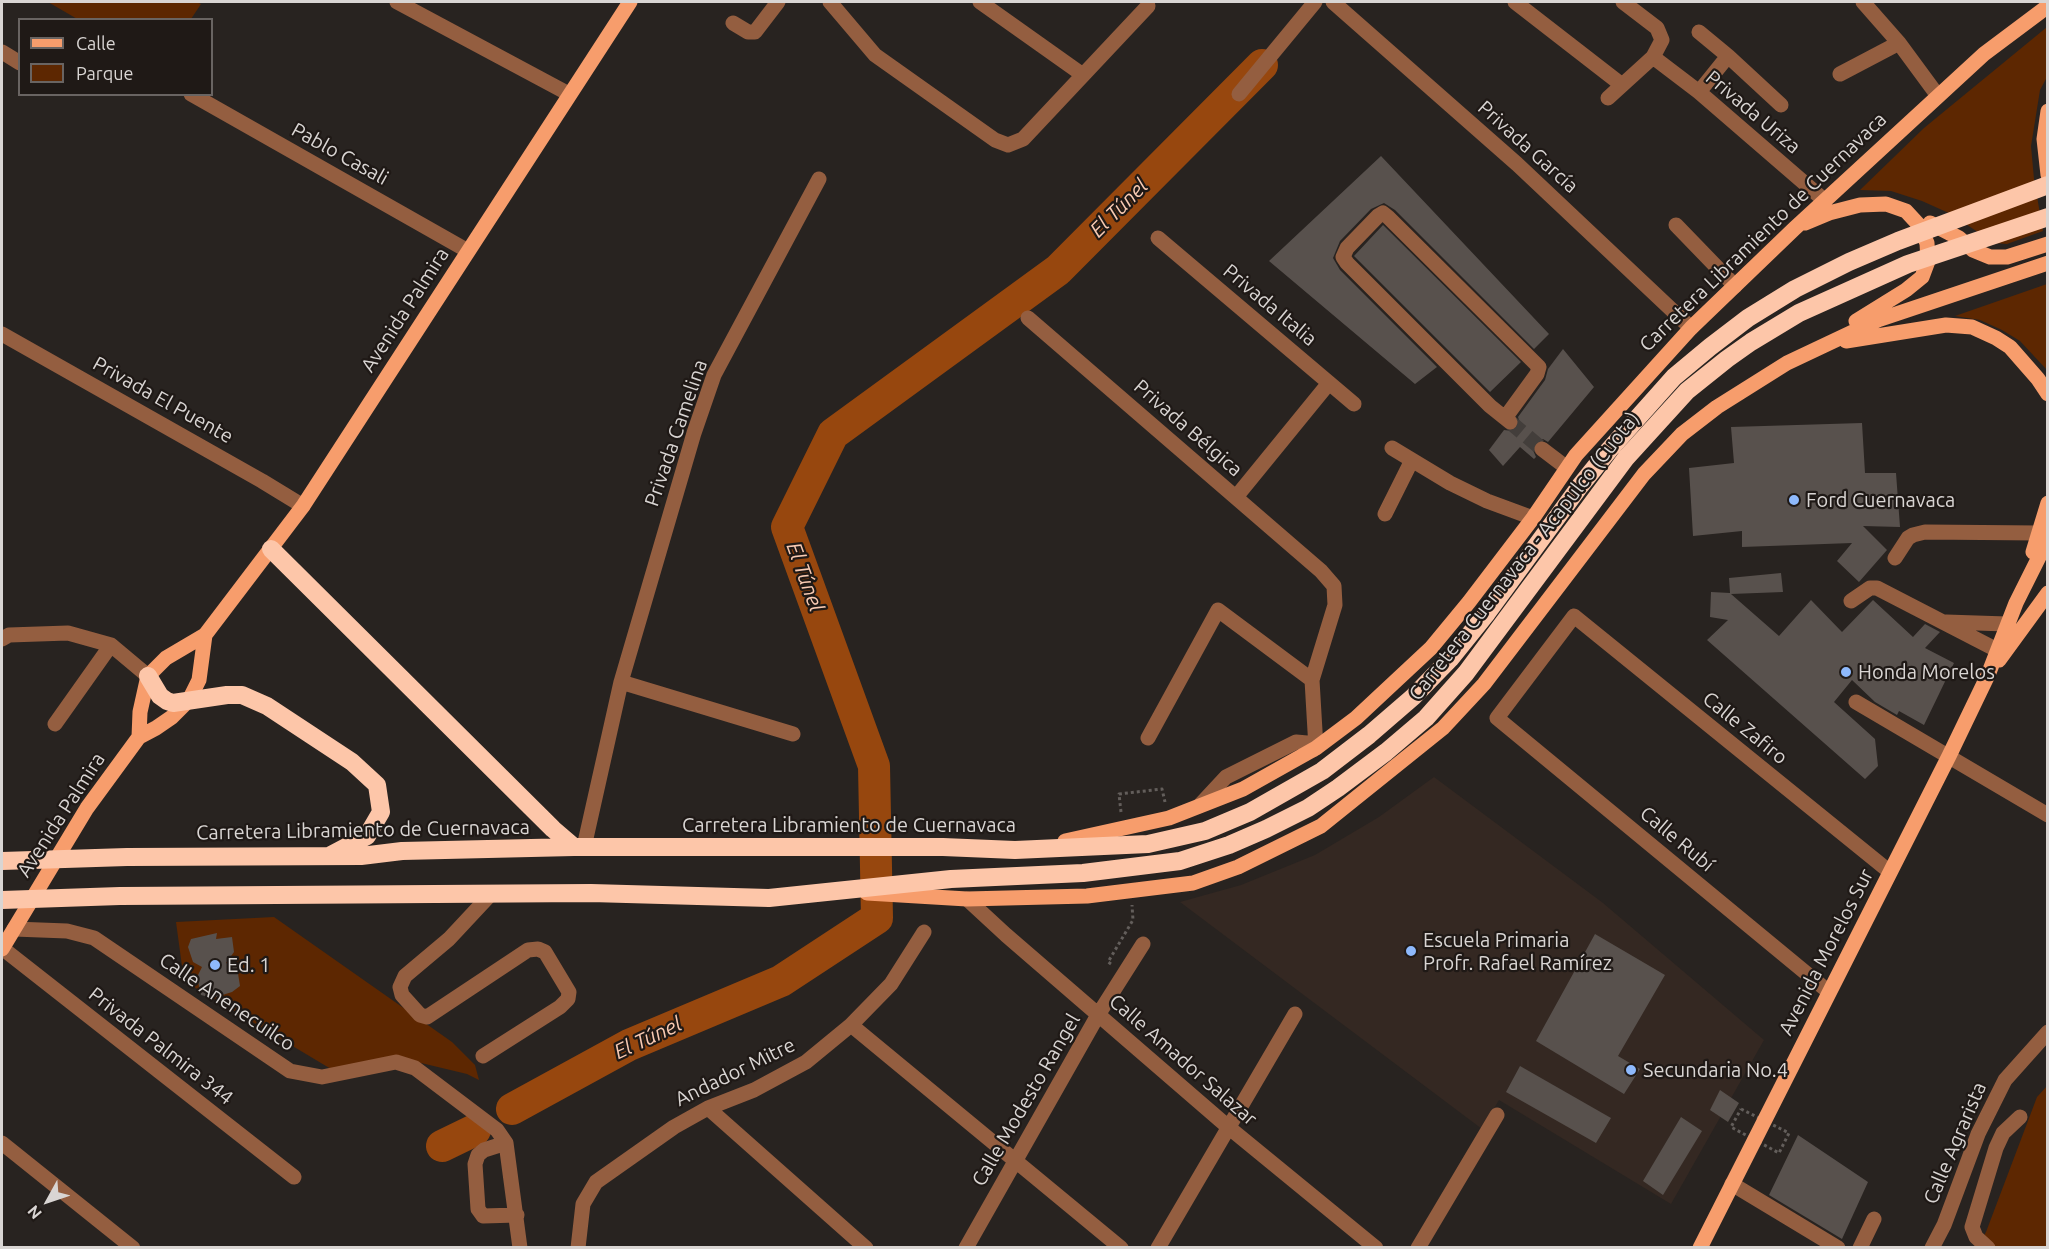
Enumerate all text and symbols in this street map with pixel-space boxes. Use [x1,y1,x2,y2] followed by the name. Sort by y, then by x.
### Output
[18,18,213,96] legend
[76,33,116,53] text: Calle
[76,63,133,83] text: Parque
[1701,65,1805,159] street label: Privada Uriza
[1473,96,1583,198] street label: Privada García
[1635,107,1891,357] street label: Carretera Libramiento de Cuernavaca
[287,118,393,190] street label: Pablo Casali
[1085,174,1153,242] water label: El Túnel
[356,243,454,377] street label: Avenida Palmira
[1218,259,1322,351] street label: Privada Italia
[89,352,237,448] street label: Privada El Puente
[640,356,712,510] street label: Privada Camelina
[1129,374,1247,482] street label: Privada Bélgica
[1404,407,1644,705] street label: Carretera Cuernavaca - Acapulco (Cuota)
[1806,488,1955,512] place label: Ford Cuernavaca
[1787,493,1801,507] marker: Ford Cuernavaca
[781,539,829,615] water label: El Túnel
[1858,660,1995,684] place label: Honda Morelos
[1839,665,1853,679] marker: Honda Morelos
[1698,687,1792,769] street label: Calle Zafiro
[12,748,110,882] street label: Avenida Palmira
[1635,801,1719,877] street label: Calle Rubí
[682,813,1016,837] street label: Carretera Libramiento de Cuernavaca
[196,815,530,845] street label: Carretera Libramiento de Cuernavaca
[1774,865,1878,1039] street label: Avenida Morelos Sur
[1423,928,1612,975] place label: Escuela Primaria Profr. Rafael Ramírez
[1404,944,1418,958] marker: Escuela Primaria Profr. Rafael Ramírez
[155,948,299,1056] street label: Calle Anenecuilco
[227,953,271,977] place label: Ed. 1
[208,958,222,972] marker: Ed. 1
[84,982,238,1110] street label: Privada Palmira 344
[1104,989,1262,1131] street label: Calle Amador Salazar
[967,1009,1085,1191] street label: Calle Modesto Rangel
[610,1011,686,1065] water label: El Túnel
[671,1033,799,1111] street label: Andador Mitre
[1643,1058,1788,1082] place label: Secundaria No.4
[1624,1063,1638,1077] marker: Secundaria No.4
[1919,1078,1991,1208] street label: Calle Agrarista
[18,1171,78,1231] north arrow
[23,1202,45,1223] text: N

